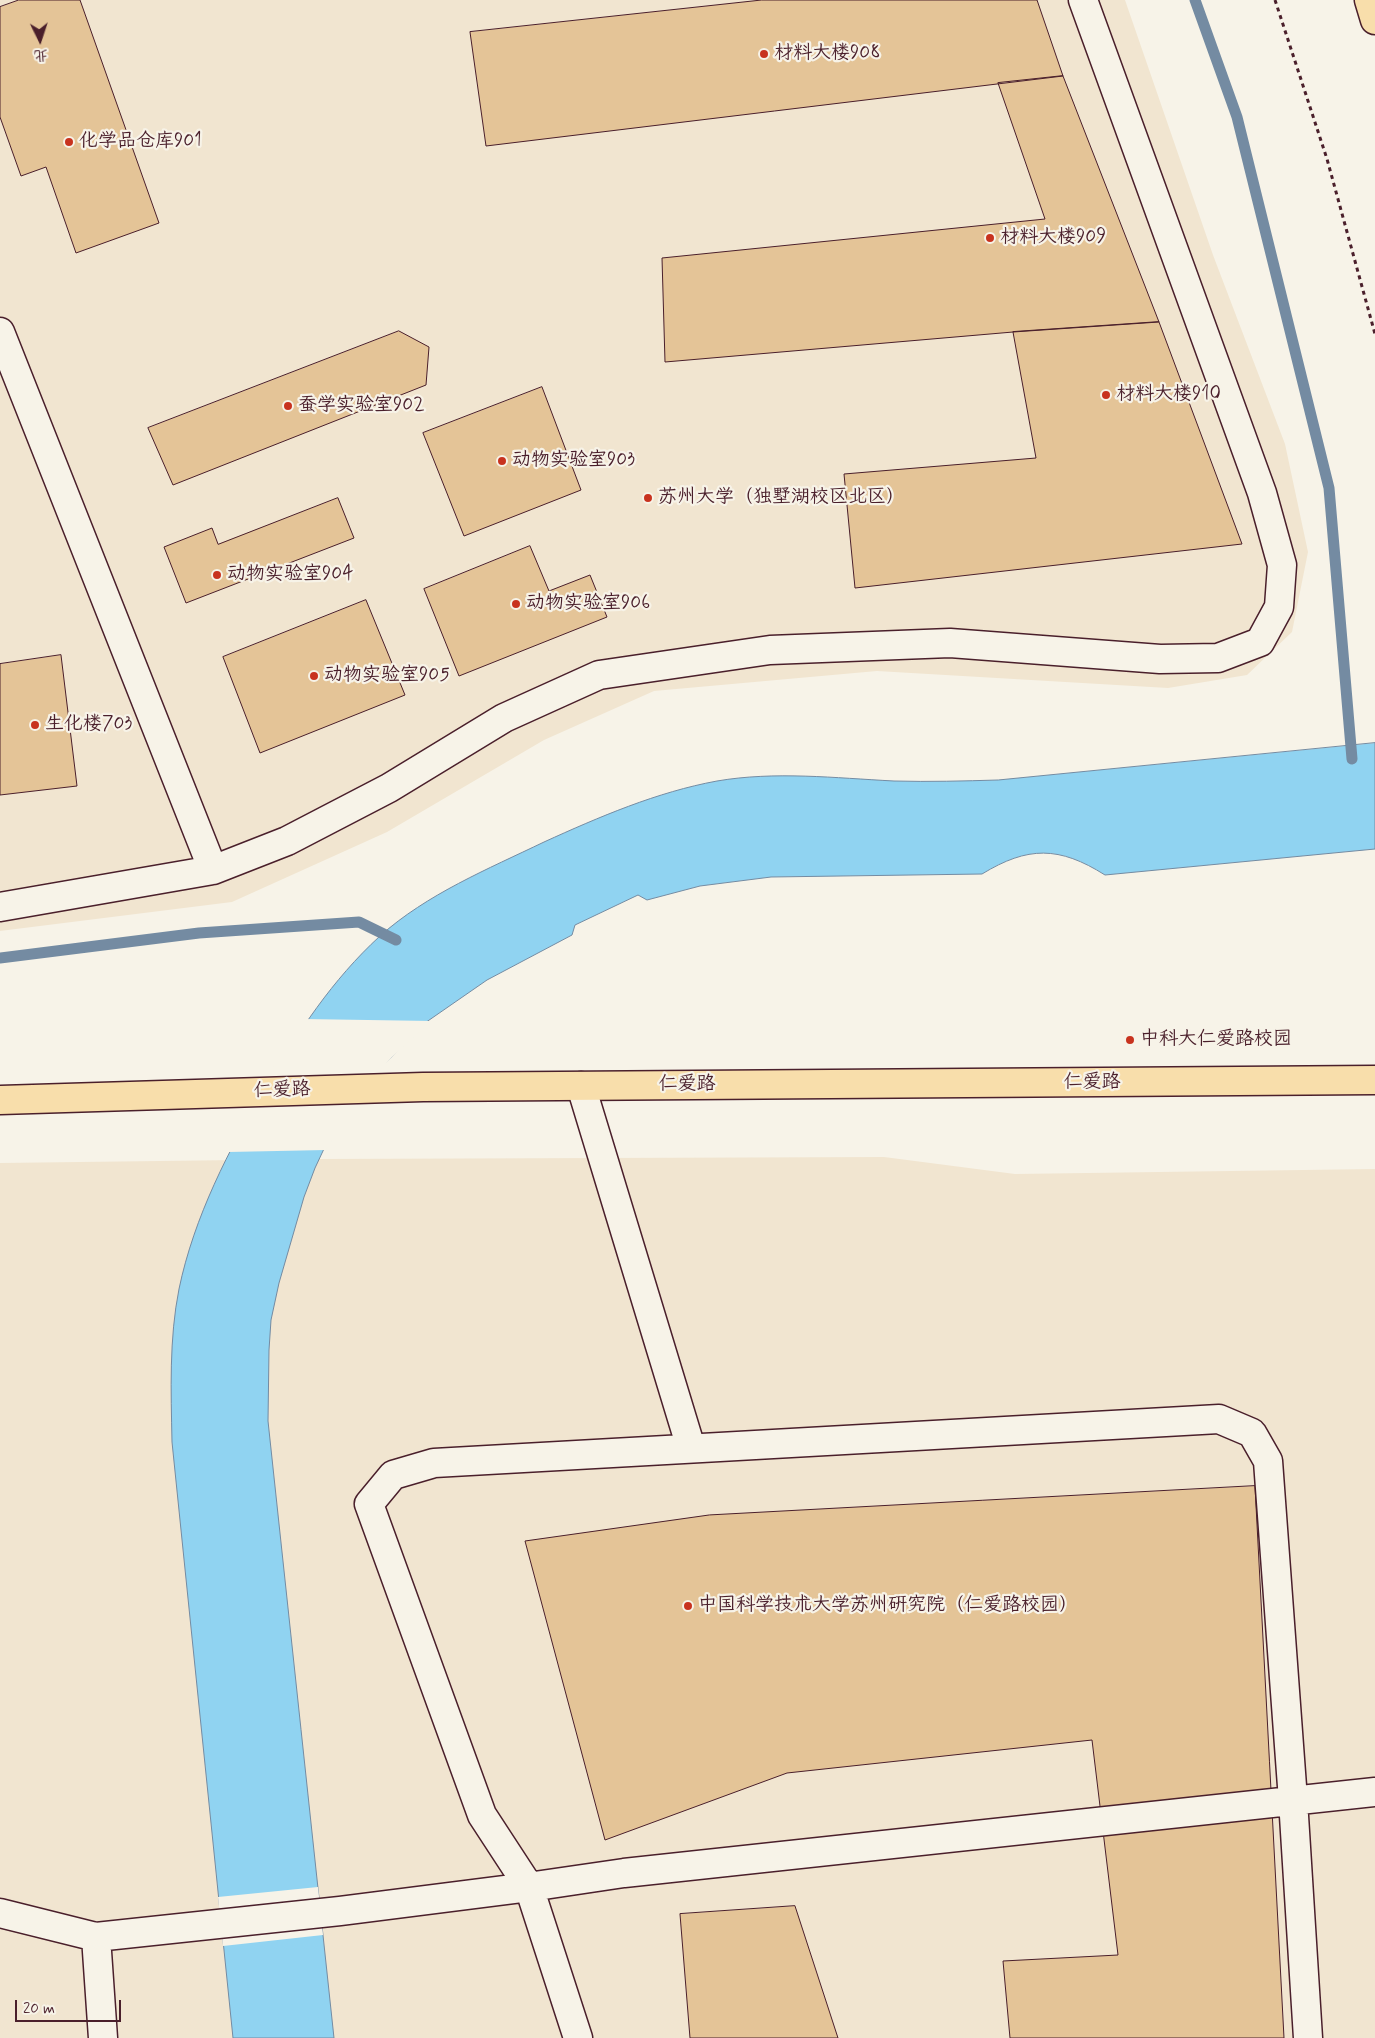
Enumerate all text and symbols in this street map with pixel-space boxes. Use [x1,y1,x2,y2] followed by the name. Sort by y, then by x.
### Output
[15,15,65,65] north arrow
[774,43,880,65] place label: 材料大楼908
[33,45,49,64] text: 北
[758,48,770,60] marker: 材料大楼908
[79,131,202,153] place label: 化学品仓库901
[63,136,75,148] marker: 化学品仓库901
[1000,227,1106,249] place label: 材料大楼909
[984,232,996,244] marker: 材料大楼909
[1116,384,1221,406] place label: 材料大楼910
[1100,389,1112,401] marker: 材料大楼910
[298,395,425,417] place label: 蚕学实验室902
[282,400,294,412] marker: 蚕学实验室902
[512,450,635,472] place label: 动物实验室903
[496,455,508,467] marker: 动物实验室903
[658,487,905,509] place label: 苏州大学（独墅湖校区北区）
[642,492,654,504] marker: 苏州大学（独墅湖校区北区）
[227,564,353,586] place label: 动物实验室904
[211,569,223,581] marker: 动物实验室904
[526,593,650,615] place label: 动物实验室906
[510,598,522,610] marker: 动物实验室906
[324,665,450,687] place label: 动物实验室905
[308,670,320,682] marker: 动物实验室905
[45,714,132,736] place label: 生化楼703
[29,719,41,731] marker: 生化楼703
[1140,1029,1292,1051] place label: 中科大仁爱路校园
[1124,1034,1136,1046] marker: 中科大仁爱路校园
[1064,1072,1120,1094] street label: 仁爱路
[659,1074,715,1096] street label: 仁爱路
[253,1079,311,1103] street label: 仁爱路
[698,1595,1078,1617] place label: 中国科学技术大学苏州研究院（仁爱路校园）
[682,1600,694,1612] marker: 中国科学技术大学苏州研究院（仁爱路校园）
[18,1990,124,2022] scale bar
[23,1999,55,2019] text: 20 m

